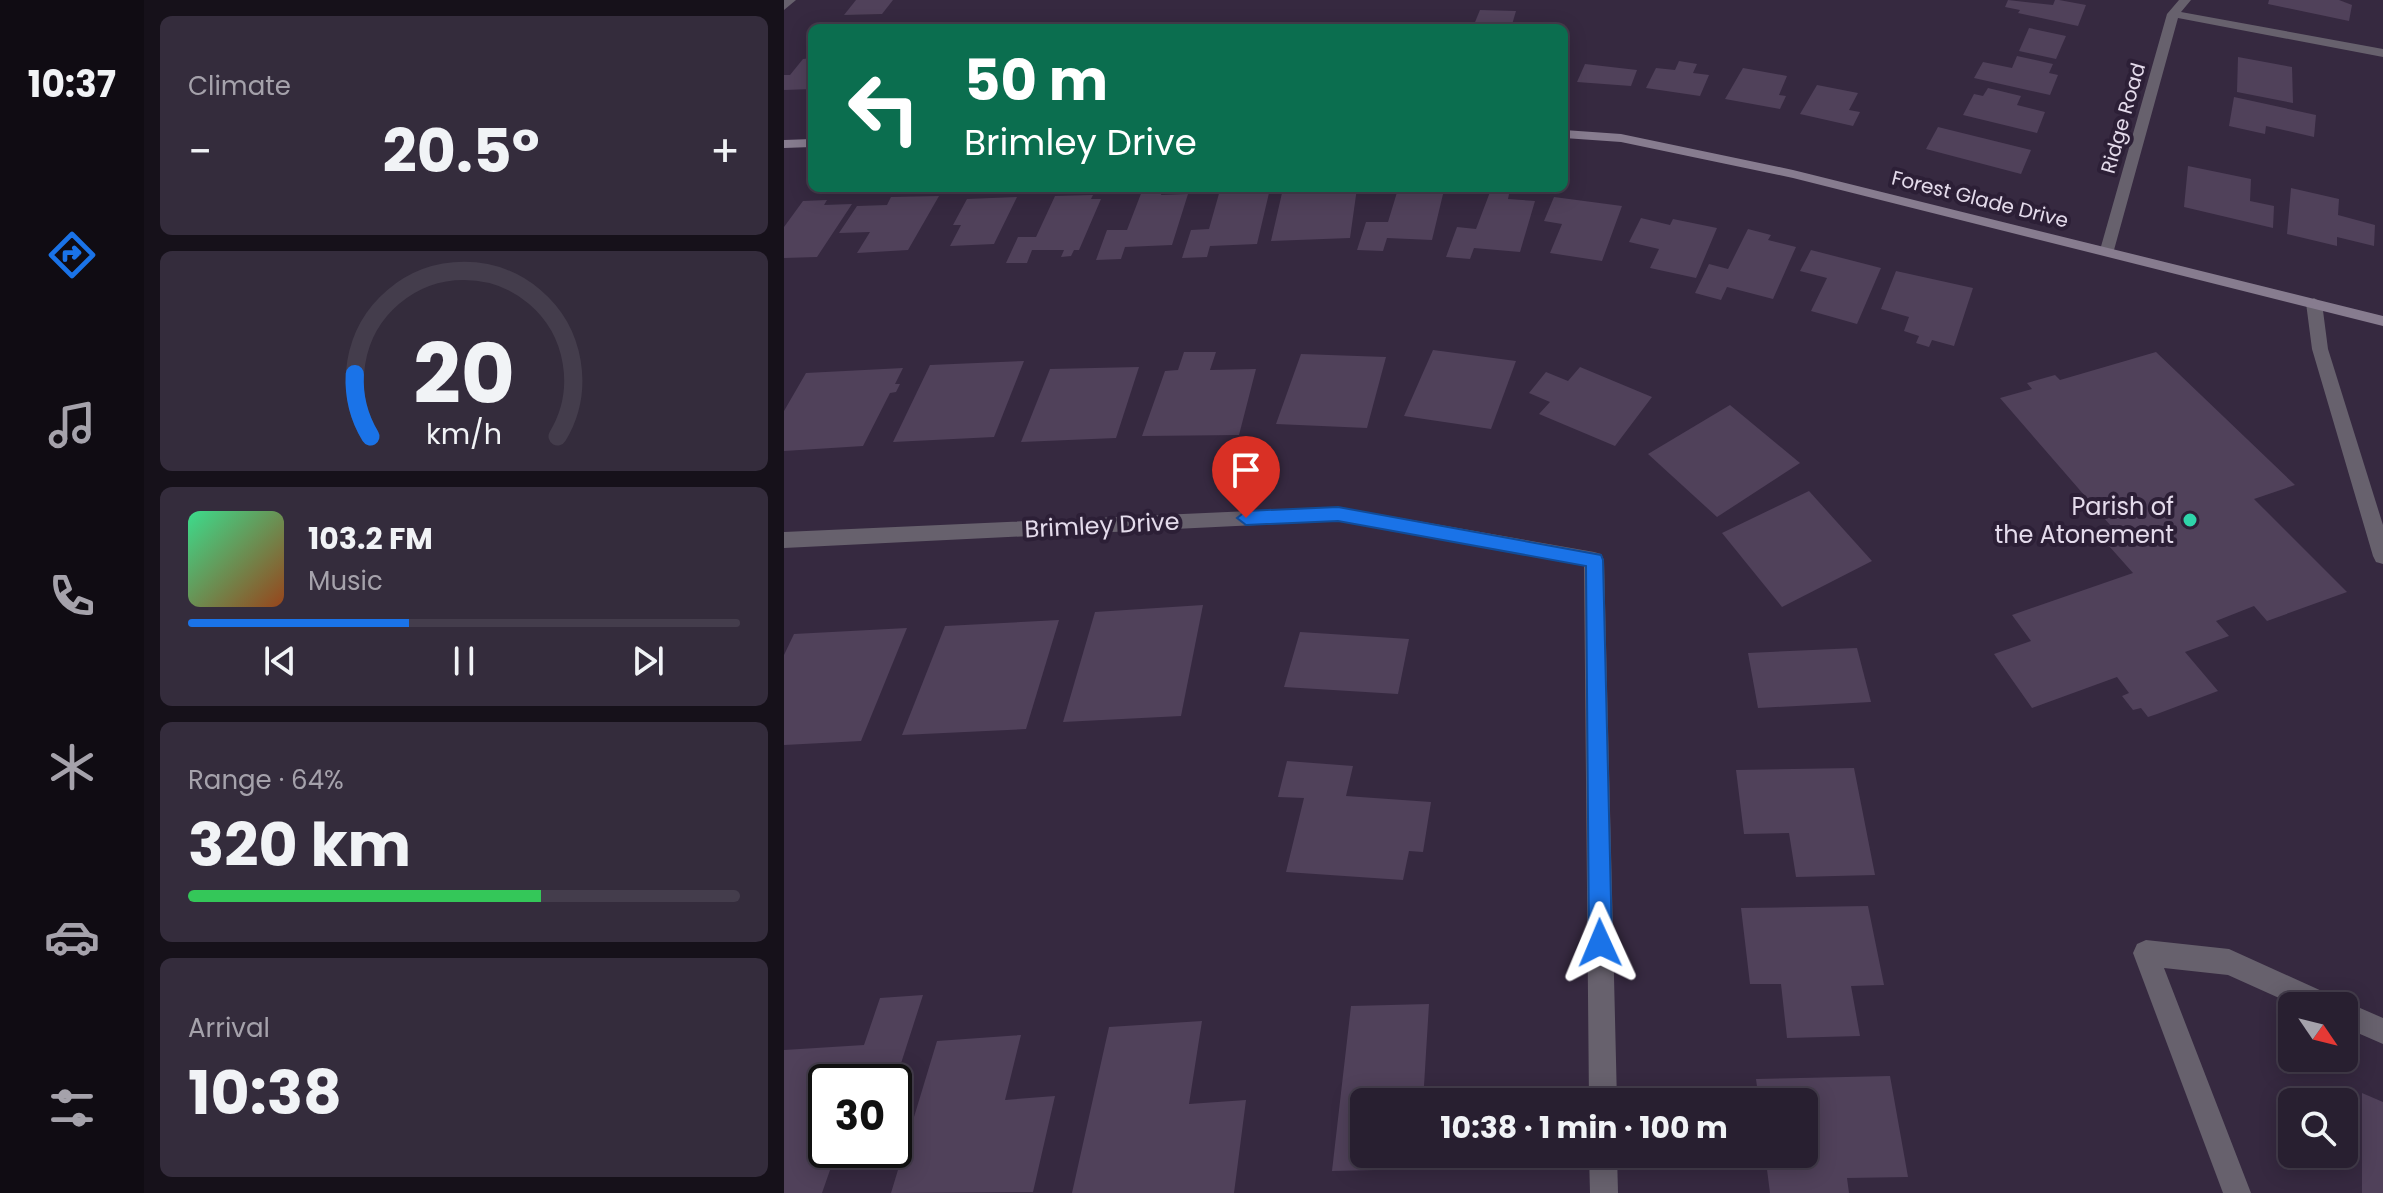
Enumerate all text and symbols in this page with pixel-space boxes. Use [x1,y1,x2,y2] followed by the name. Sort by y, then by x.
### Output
[964,41,1108,120] text: 50 m
[832,56,936,160] icon: left
[28,59,116,110] text: 10:37
[2094,59,2152,177] street label: Ridge Road
[188,68,291,104] text: Climate
[383,109,540,193] text: 20.5°
[964,117,1197,168] text: Brimley Drive
[188,121,212,182] text: −
[710,121,740,182] text: +
[1889,163,2071,235] street label: Forest Glade Drive
[44,227,100,283] icon: directions
[413,316,515,432] text: 20
[44,397,100,453] icon: music
[426,414,502,454] text: km/h
[1212,436,1280,518] pin
[1224,448,1268,492] icon: arrive
[1994,490,2174,551] place label: Parish of the Atonement
[1024,504,1180,546] street label: Brimley Drive
[2181,511,2199,529] marker: Parish of the Atonement
[308,517,433,560] text: 103.2 FM
[308,563,383,599] text: Music
[44,568,100,624] icon: phone
[258,639,302,683] icon: previous
[442,639,486,683] icon: pause
[626,639,670,683] icon: next
[44,739,100,795] icon: climate
[188,762,344,798] text: Range · 64%
[188,803,411,887] text: 320 km
[1558,901,1642,985] position arrow
[44,909,100,965] icon: car
[2278,992,2358,1072] north arrow
[2278,992,2358,1168] map controls
[188,1010,270,1046] text: Arrival
[188,1051,342,1135] text: 10:38
[808,1064,912,1168] speed limit sign: 30
[44,1080,100,1136] icon: filters
[2278,1088,2358,1168] button: search
[1440,1106,1728,1149] text: 10:38 · 1 min · 100 m

